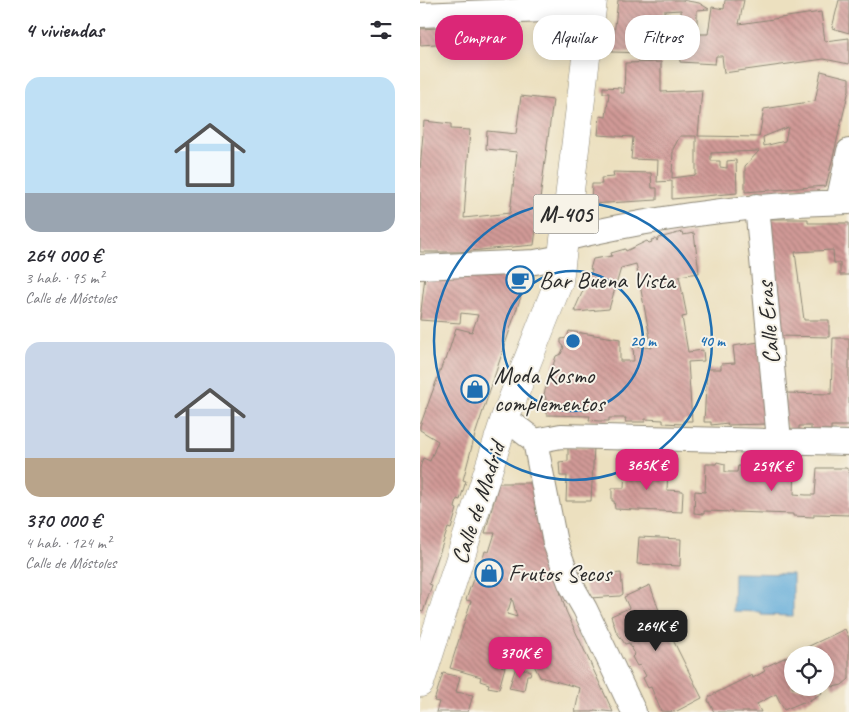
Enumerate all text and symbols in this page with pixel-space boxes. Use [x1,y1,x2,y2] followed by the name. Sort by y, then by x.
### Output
[435,15,523,60] chip: Comprar
[533,15,615,60] chip: Alquilar
[625,15,700,60] chip: Filtros
[367,16,395,44] icon: filters
[25,17,104,43] text: 4 viviendas
[165,110,255,200] icon: home
[534,194,598,233] road number: M-405
[25,242,102,268] text: 264 000 €
[505,265,535,295] cafe icon: Bar Buena Vista
[539,265,677,295] place label: Bar Buena Vista
[25,268,104,288] text: 3 hab. · 95 m²
[749,278,787,366] street label: Calle Eras
[25,288,116,308] text: Calle de Móstoles
[564,332,582,350] centre of rings
[630,332,657,351] text: 20 m
[699,332,726,351] text: 40 m
[494,360,606,418] place label: Moda Kosmo complementos
[460,374,490,404] shop icon: Moda Kosmo complementos
[165,375,255,465] icon: home
[444,435,513,568] street label: Calle de Madrid
[606,448,688,491] pin: 365K €
[731,450,813,492] pin: 259K €
[627,455,667,475] text: 365K €
[752,456,792,476] text: 259K €
[25,507,101,533] text: 370 000 €
[25,533,111,553] text: 4 hab. · 124 m²
[25,553,116,573] text: Calle de Móstoles
[474,558,504,588] shop icon: Frutos Secos
[508,558,613,588] place label: Frutos Secos
[615,610,697,652] pin: 264K €
[635,616,677,636] text: 264K €
[479,636,561,679] pin: 370K €
[500,643,540,663] text: 370K €
[784,646,834,696] map controls
[784,646,834,696] button: locate

